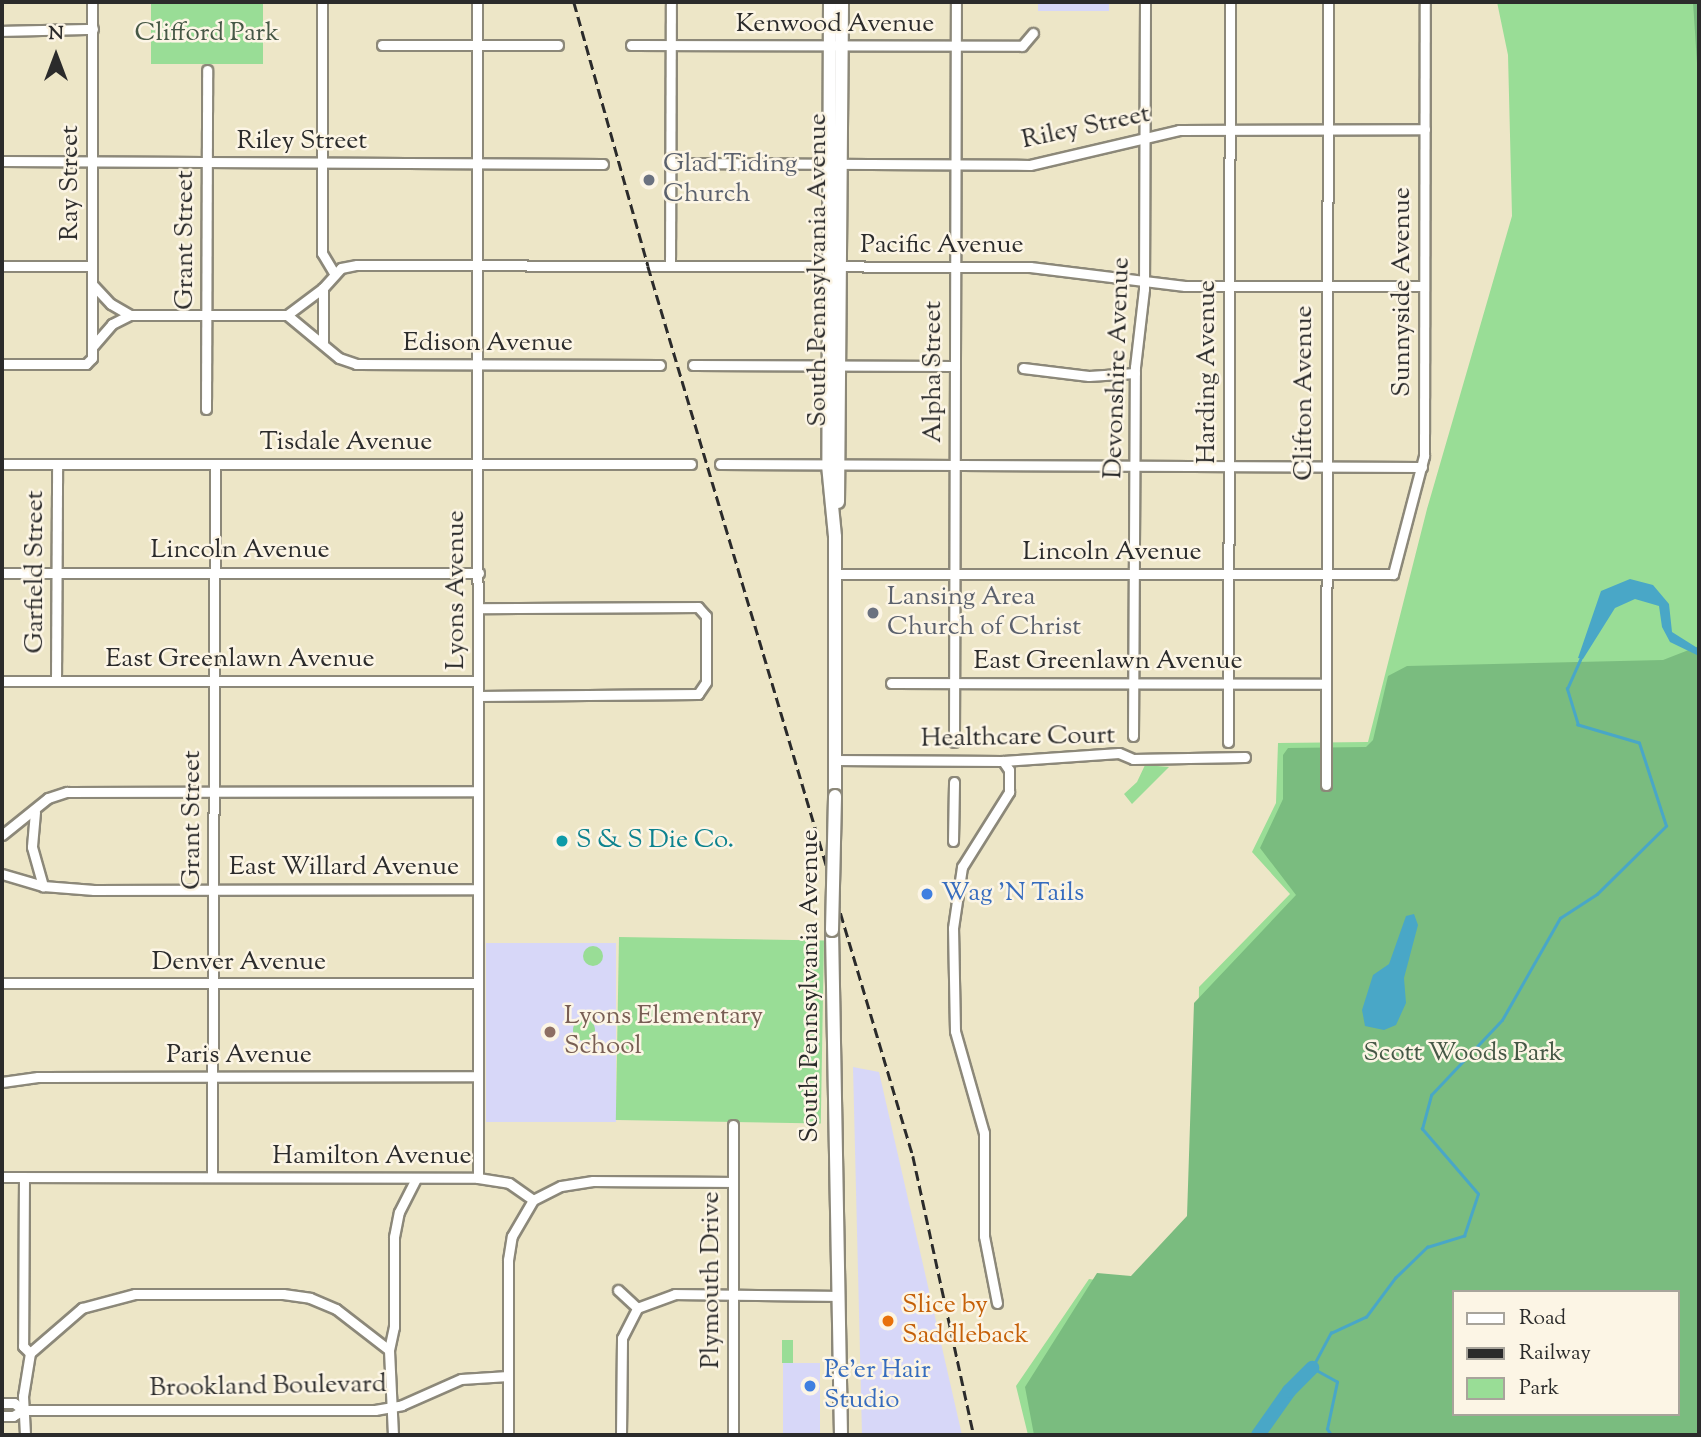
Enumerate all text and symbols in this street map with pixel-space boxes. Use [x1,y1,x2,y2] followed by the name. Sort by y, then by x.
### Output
[736,9,934,41] street label: Kenwood Avenue
[135,18,279,50] park label: Clifford Park
[21,21,91,91] north arrow
[48,21,64,48] text: N
[1019,99,1153,157] street label: Riley Street
[803,113,835,427] street label: South Pennsylvania Avenue
[55,125,87,241] street label: Ray Street
[237,126,367,158] street label: Riley Street
[663,149,797,210] place label: Glad Tiding Church
[170,170,202,310] street label: Grant Street
[641,172,657,188] marker: Glad Tiding Church
[1387,187,1419,397] street label: Sunnyside Avenue
[860,230,1024,262] street label: Pacific Avenue
[1099,257,1137,479] street label: Devonshire Avenue
[1192,280,1224,464] street label: Harding Avenue
[918,301,950,443] street label: Alpha Street
[1289,305,1321,481] street label: Clifton Avenue
[403,328,573,360] street label: Edison Avenue
[260,427,432,459] street label: Tisdale Avenue
[20,490,52,654] street label: Garfield Street
[441,510,473,670] street label: Lyons Avenue
[150,535,330,567] street label: Lincoln Avenue
[1022,537,1202,569] street label: Lincoln Avenue
[887,582,1081,644] place label: Lansing Area Church of Christ
[865,605,881,621] marker: Lansing Area Church of Christ
[105,644,375,676] street label: East Greenlawn Avenue
[973,646,1243,678] street label: East Greenlawn Avenue
[921,721,1115,755] street label: Healthcare Court
[177,750,209,890] street label: Grant Street
[576,825,734,857] place label: S & S Die Co.
[795,829,827,1143] street label: South Pennsylvania Avenue
[554,833,570,849] marker: S & S Die Co.
[229,852,459,884] street label: East Willard Avenue
[941,878,1084,910] place label: Wag 'N Tails
[919,886,935,902] marker: Wag 'N Tails
[152,947,326,979] street label: Denver Avenue
[564,1001,763,1062] place label: Lyons Elementary School
[542,1024,558,1040] marker: Lyons Elementary School
[1363,1038,1563,1070] park label: Scott Woods Park
[166,1040,312,1072] street label: Paris Avenue
[272,1141,472,1173] street label: Hamilton Avenue
[696,1191,728,1369] street label: Plymouth Drive
[902,1290,1029,1352] place label: Slice by Saddleback
[1452,1290,1680,1416] legend
[1519,1304,1566,1334] text: Road
[880,1313,896,1329] marker: Slice by Saddleback
[1519,1339,1591,1369] text: Railway
[824,1355,931,1416] place label: Pe'er Hair Studio
[149,1369,387,1405] street label: Brookland Boulevard
[1519,1374,1559,1404] text: Park
[802,1378,818,1394] marker: Pe'er Hair Studio

